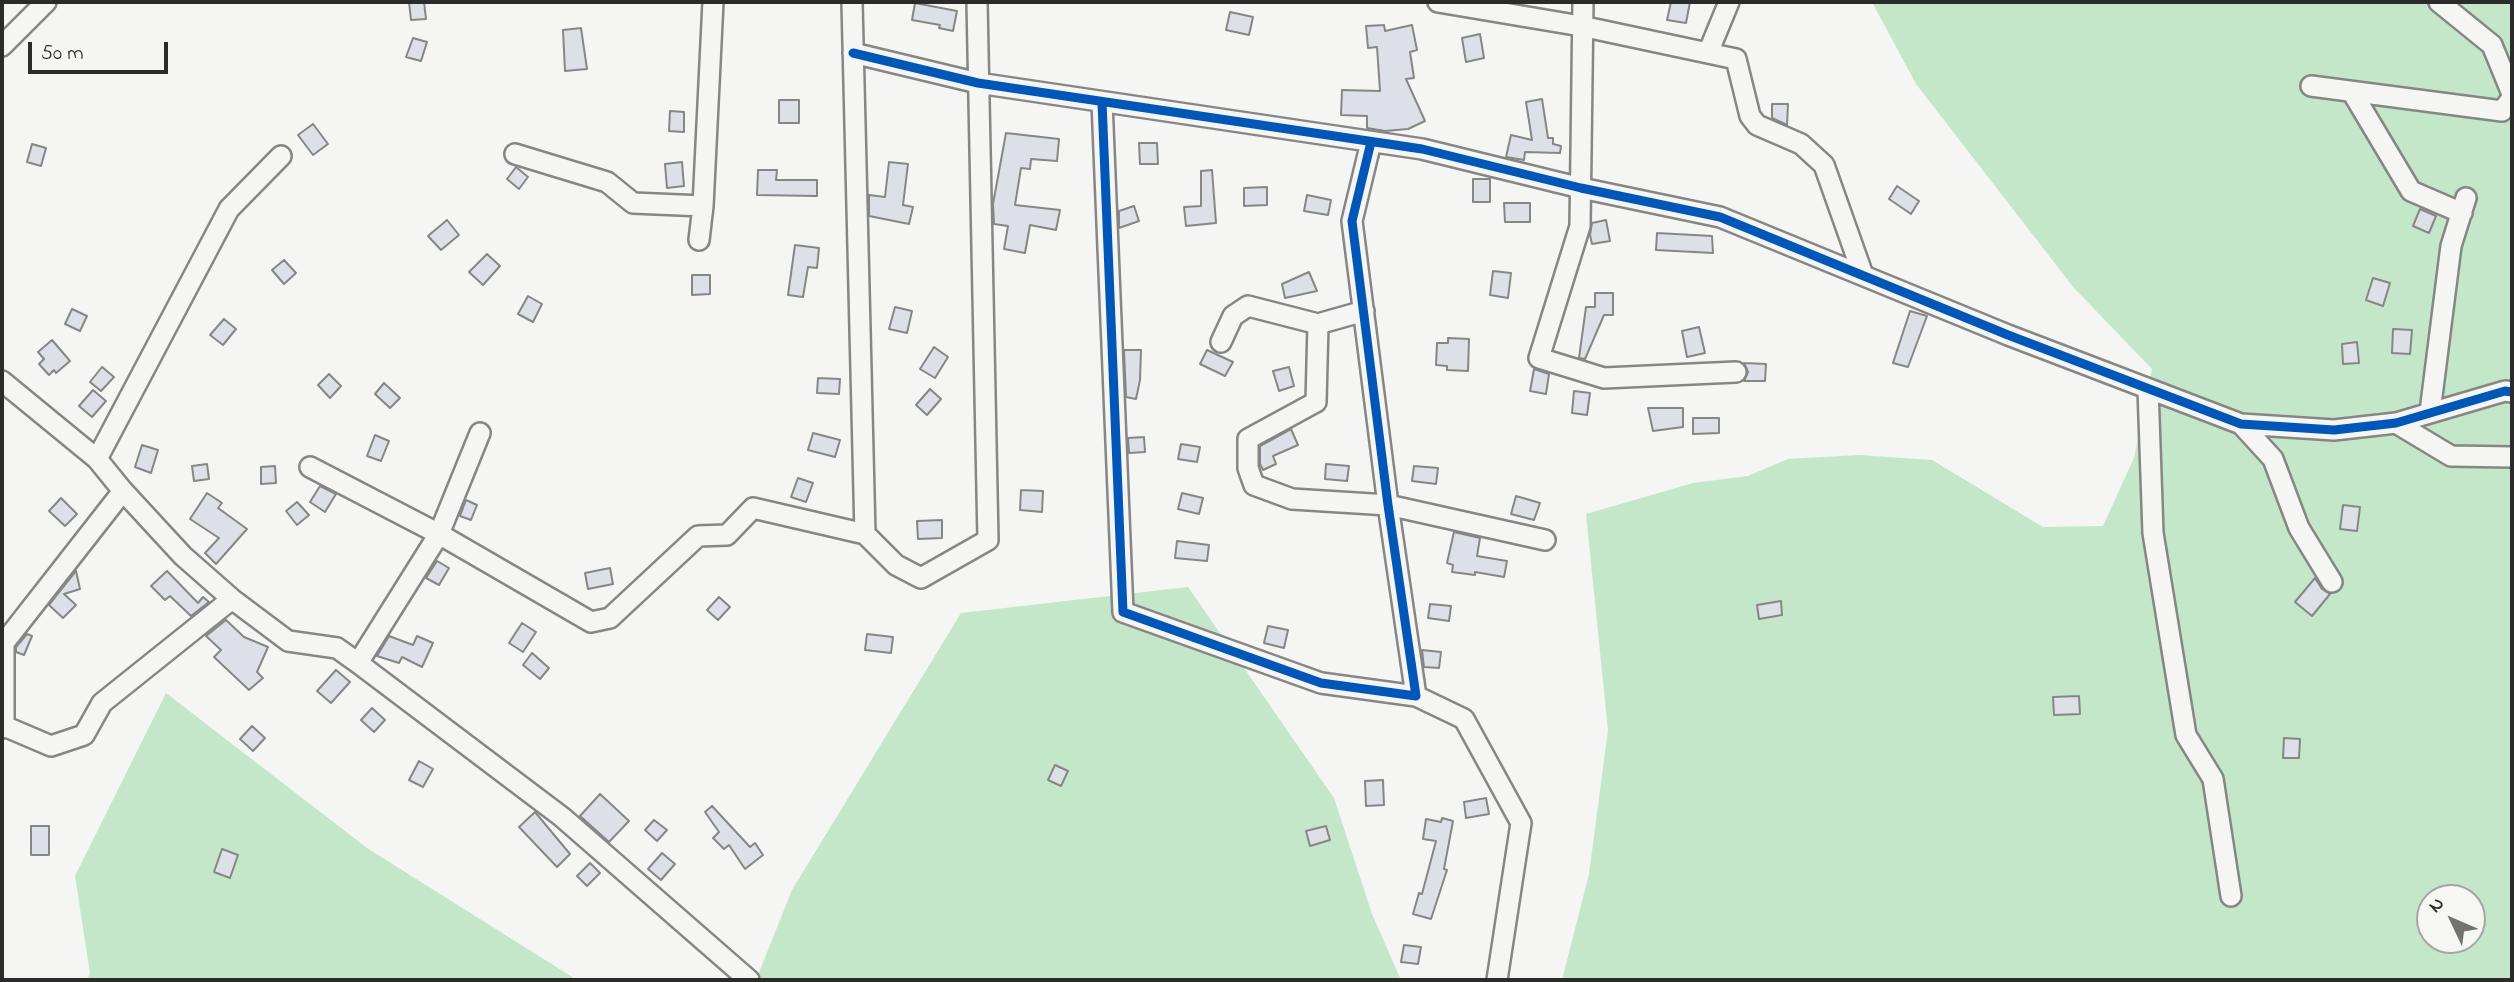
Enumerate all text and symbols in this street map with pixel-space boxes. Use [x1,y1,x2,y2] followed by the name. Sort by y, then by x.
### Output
[32,28,172,72] scale bar
[41,39,84,69] text: 50 m
[2416,884,2486,954] north arrow
[2423,891,2451,919] text: N

